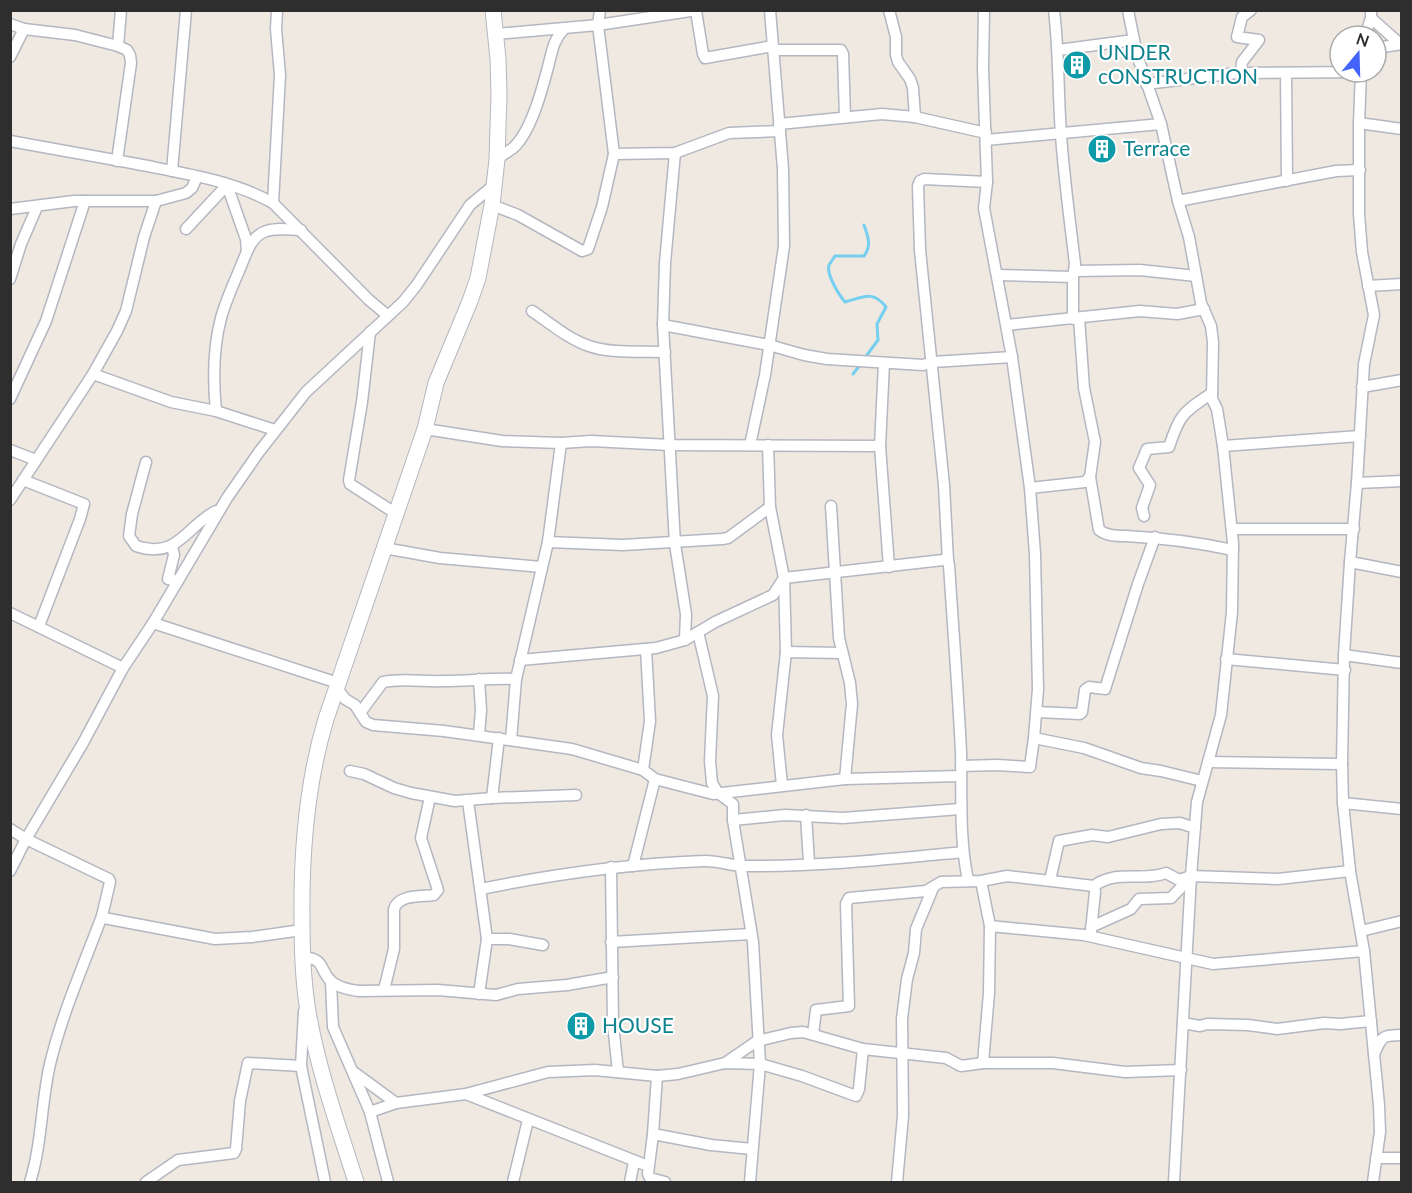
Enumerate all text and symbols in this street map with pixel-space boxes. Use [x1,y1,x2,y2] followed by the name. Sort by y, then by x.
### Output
[1328,24,1388,84] north arrow
[1354,28,1372,50] text: N
[1098,39,1258,88] place label: UNDER cONSTRUCTION
[1061,49,1093,81] building icon: UNDER cONSTRUCTION
[1086,133,1118,165] building icon: Terrace
[1123,135,1190,160] place label: Terrace
[565,1010,597,1042] building icon: HOUSE
[602,1012,674,1037] place label: HOUSE

